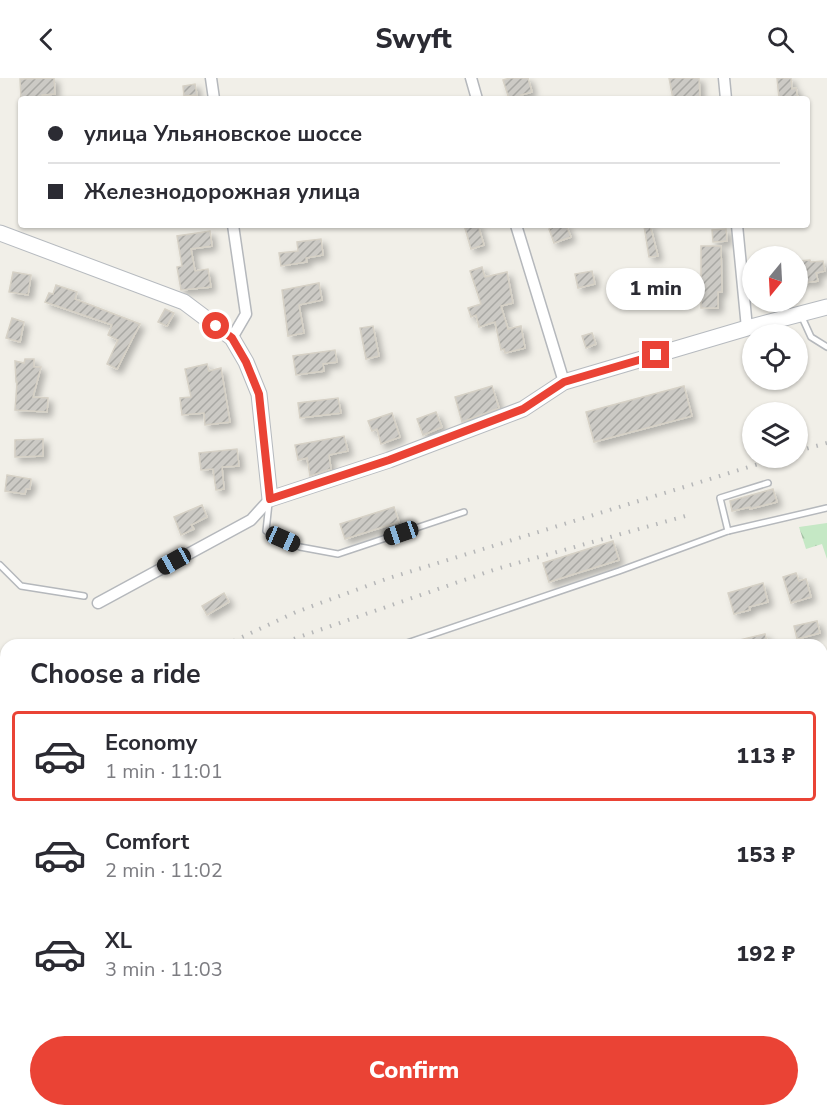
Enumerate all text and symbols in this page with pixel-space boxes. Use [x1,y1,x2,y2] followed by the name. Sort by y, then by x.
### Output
[375,21,452,58] text: Swyft
[30,23,63,56] icon: back
[764,23,797,56] icon: search
[84,119,362,149] text: улица Ульяновское шоссе
[84,177,360,207] text: Железнодорожная улица
[742,246,808,312] north arrow
[742,246,808,468] map controls
[606,268,706,310] callout: 1 min
[629,275,682,302] text: 1 min
[202,312,229,339] route start
[742,324,808,390] button: locate
[642,341,669,368] route end
[742,402,808,468] button: layers
[381,519,421,547] car
[263,523,303,555] car
[154,544,194,578] car
[30,656,201,693] text: Choose a ride
[105,728,197,758] text: Economy
[33,729,87,783] icon: car
[736,741,795,771] text: 113 ₽
[105,758,223,785] text: 1 min · 11:01
[105,827,189,857] text: Comfort
[33,828,87,882] icon: car
[736,840,795,870] text: 153 ₽
[105,857,223,884] text: 2 min · 11:02
[105,926,132,956] text: XL
[33,927,87,981] icon: car
[736,939,795,969] text: 192 ₽
[105,956,223,983] text: 3 min · 11:03
[30,1036,798,1105] button: Confirm

